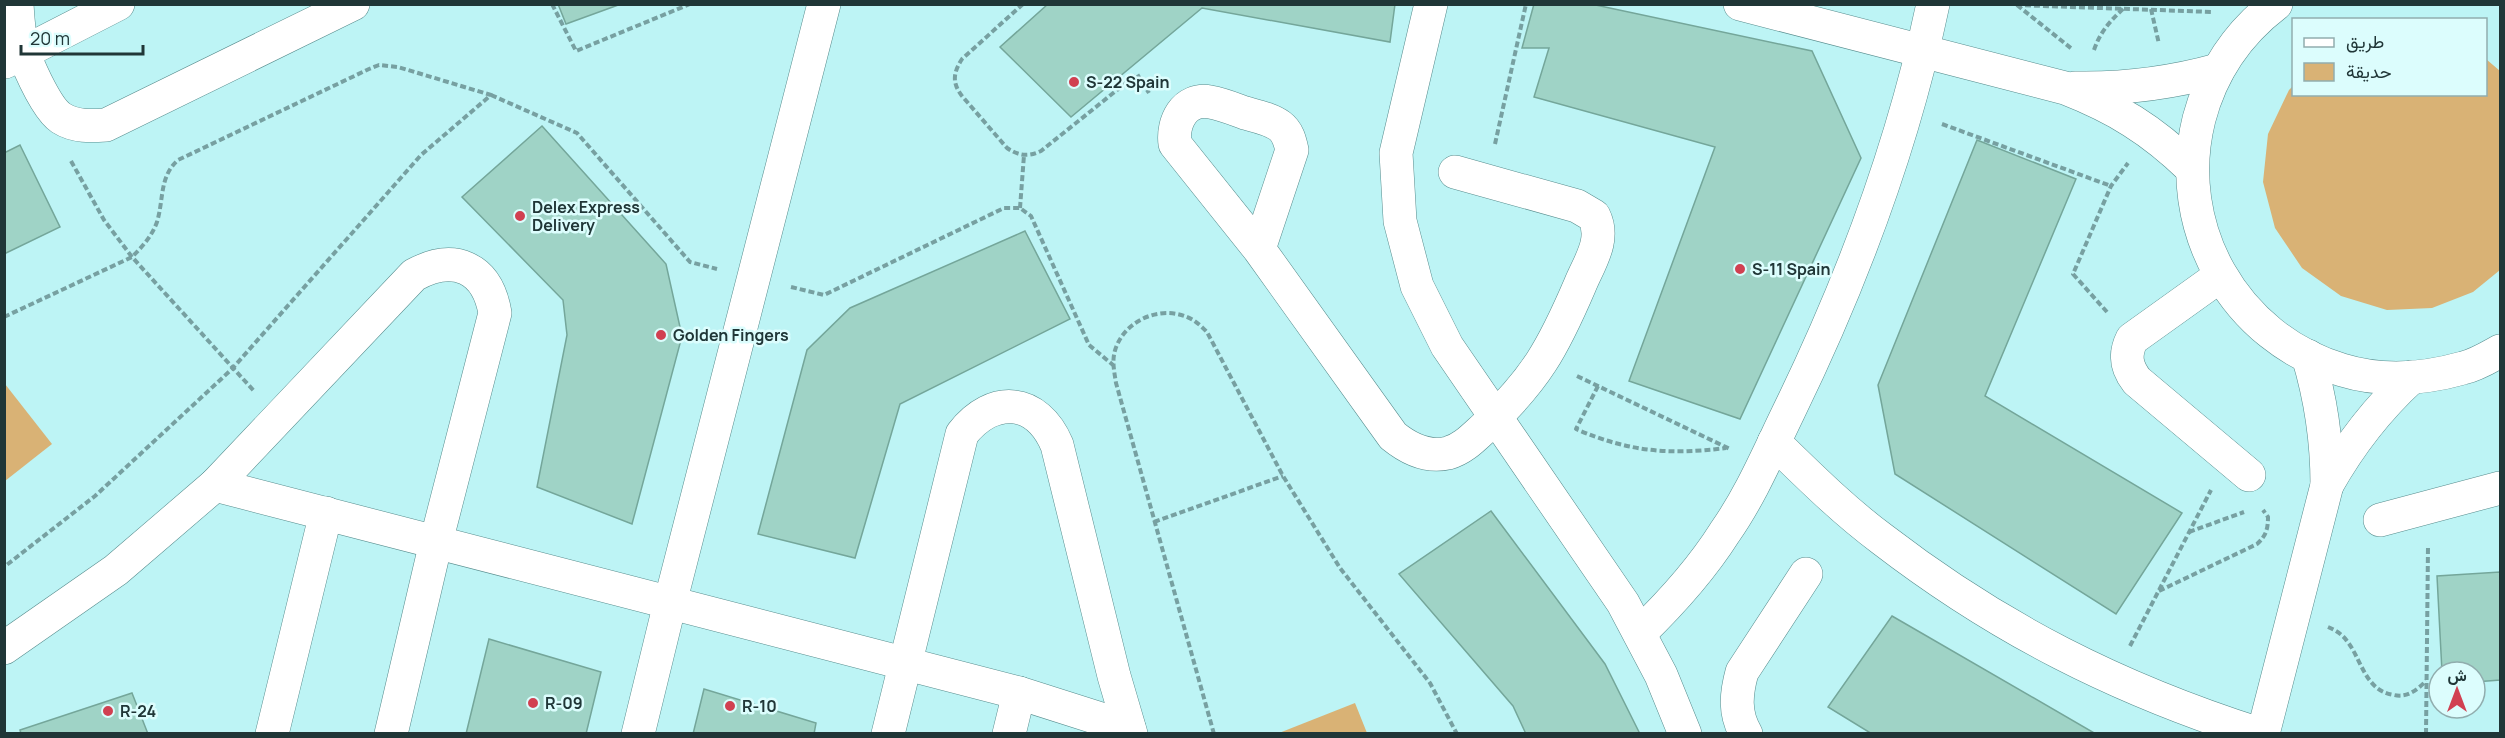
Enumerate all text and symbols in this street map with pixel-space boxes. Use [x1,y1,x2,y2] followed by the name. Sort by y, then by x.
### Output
[21,18,142,56] scale bar
[2292,18,2487,96] legend
[30,26,70,50] text: 20 m
[2346,29,2384,53] text: طريق
[2346,59,2392,83] text: حديقة
[1086,71,1170,93] place label: S-22 Spain
[1067,75,1081,89] marker: S-22 Spain
[532,196,640,236] place label: Delex Express Delivery
[513,209,527,223] marker: Delex Express Delivery
[1752,258,1831,280] place label: S-11 Spain
[1733,262,1747,276] marker: S-11 Spain
[673,324,789,346] place label: Golden Fingers
[654,328,668,342] marker: Golden Fingers
[2427,660,2487,720] north arrow
[2447,664,2467,686] text: ش
[545,692,583,714] place label: R-09
[742,695,777,717] place label: R-10
[526,696,540,710] marker: R-09
[723,699,737,713] marker: R-10
[120,700,156,722] place label: R-24
[101,704,115,718] marker: R-24

